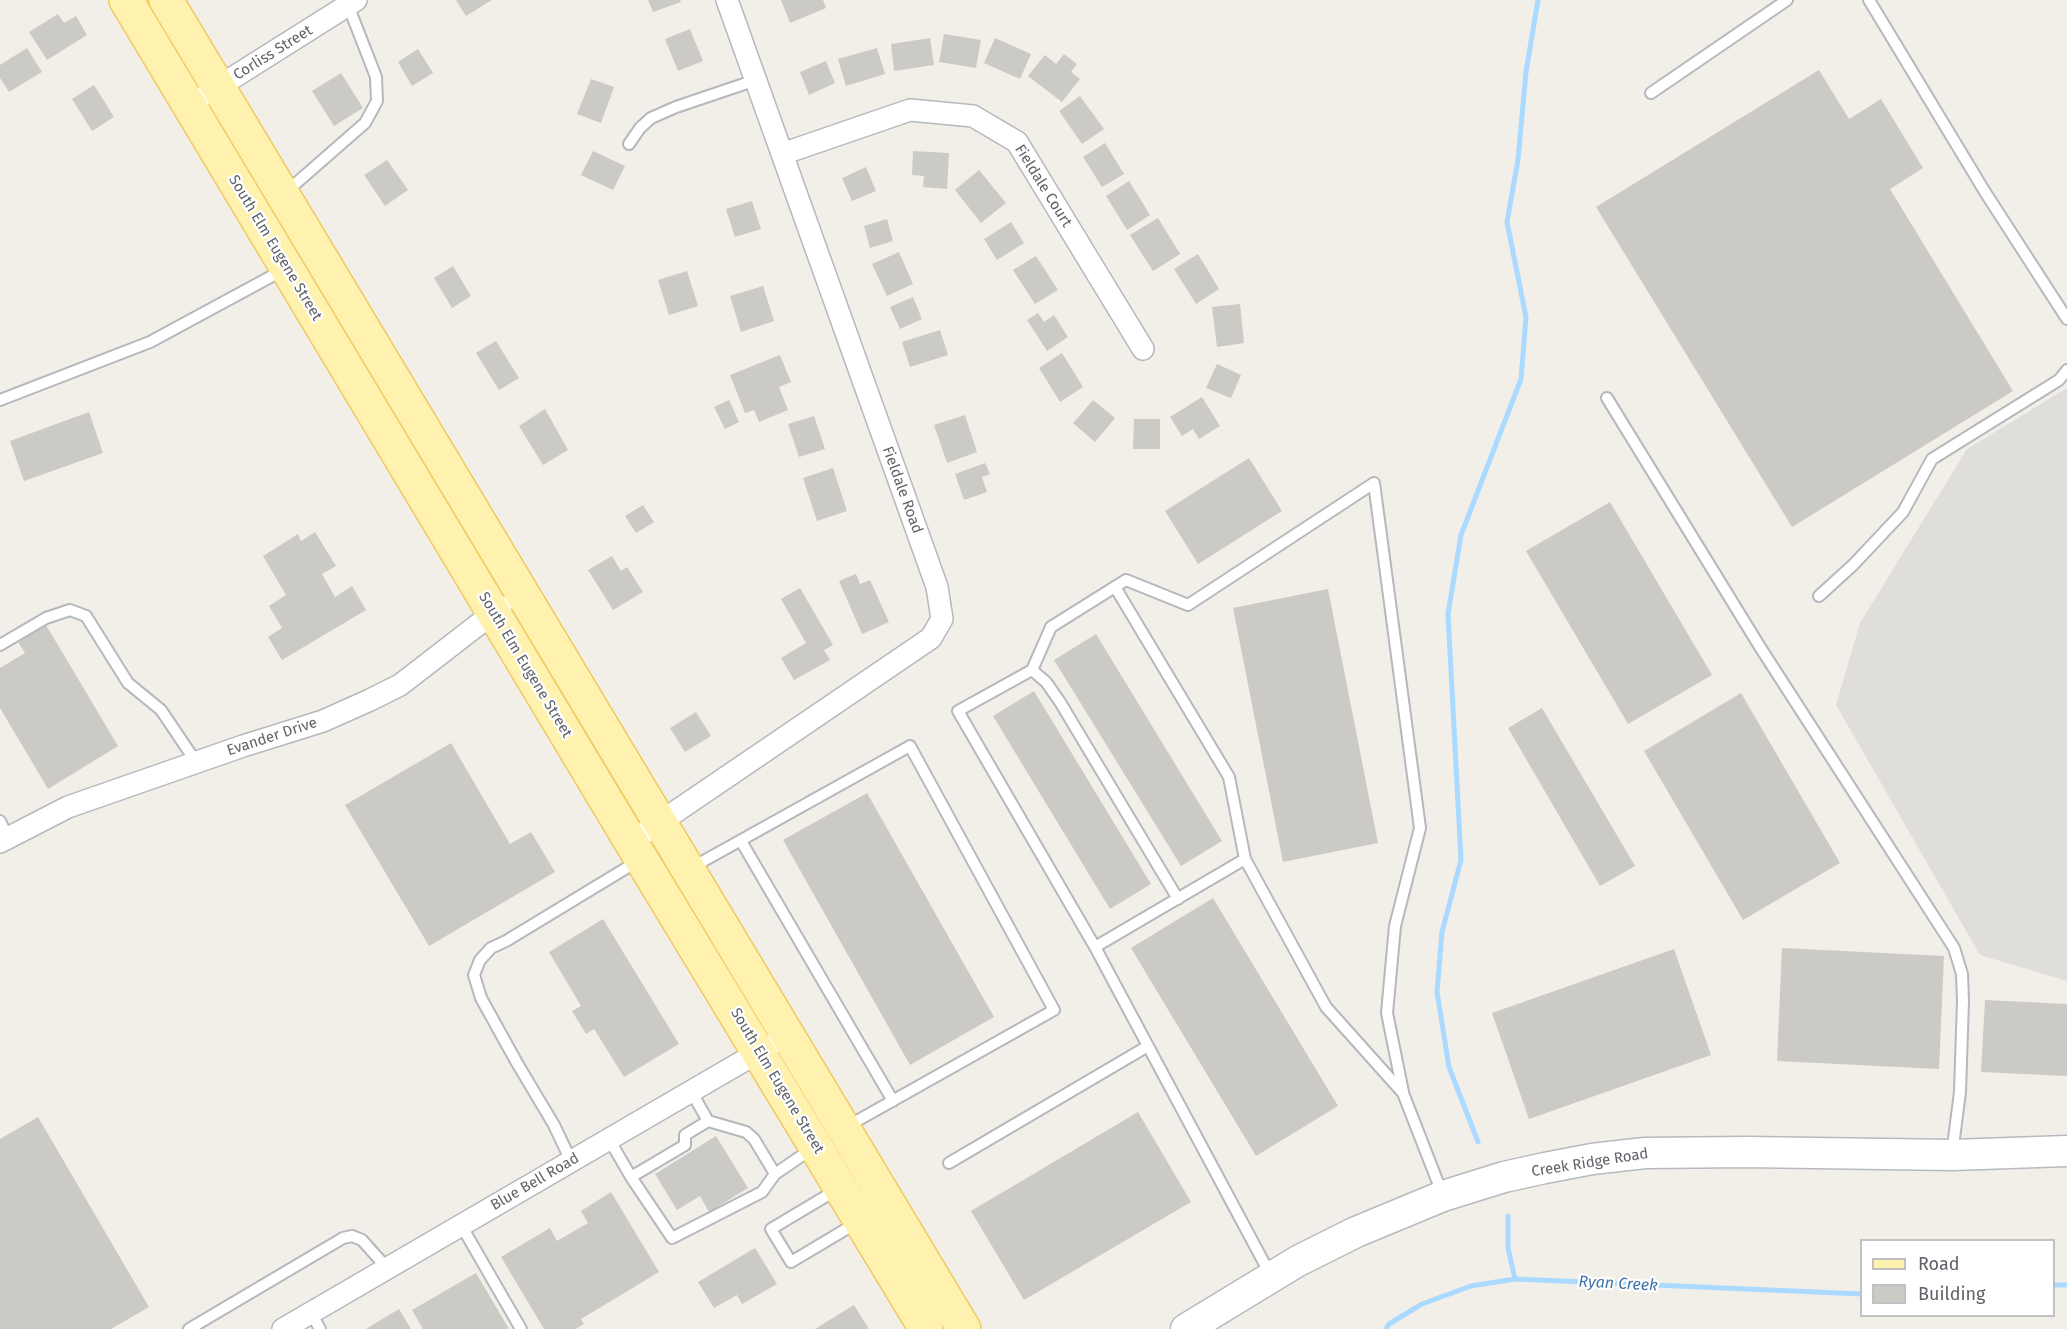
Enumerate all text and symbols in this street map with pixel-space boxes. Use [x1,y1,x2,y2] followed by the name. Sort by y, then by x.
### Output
[230,22,316,84] street label: Corliss Street
[1011,141,1075,231] street label: Fieldale Court
[224,172,326,324] street label: South Elm Eugene Street
[878,444,926,536] street label: Fieldale Road
[474,589,576,741] street label: South Elm Eugene Street
[225,714,319,760] street label: Evander Drive
[726,1005,828,1157] street label: South Elm Eugene Street
[1530,1145,1650,1181] street label: Creek Ridge Road
[488,1149,582,1215] street label: Blue Bell Road
[1860,1239,2055,1317] legend
[1918,1253,1960,1275] text: Road
[1578,1272,1658,1296] water label: Ryan Creek
[1918,1283,1985,1305] text: Building

